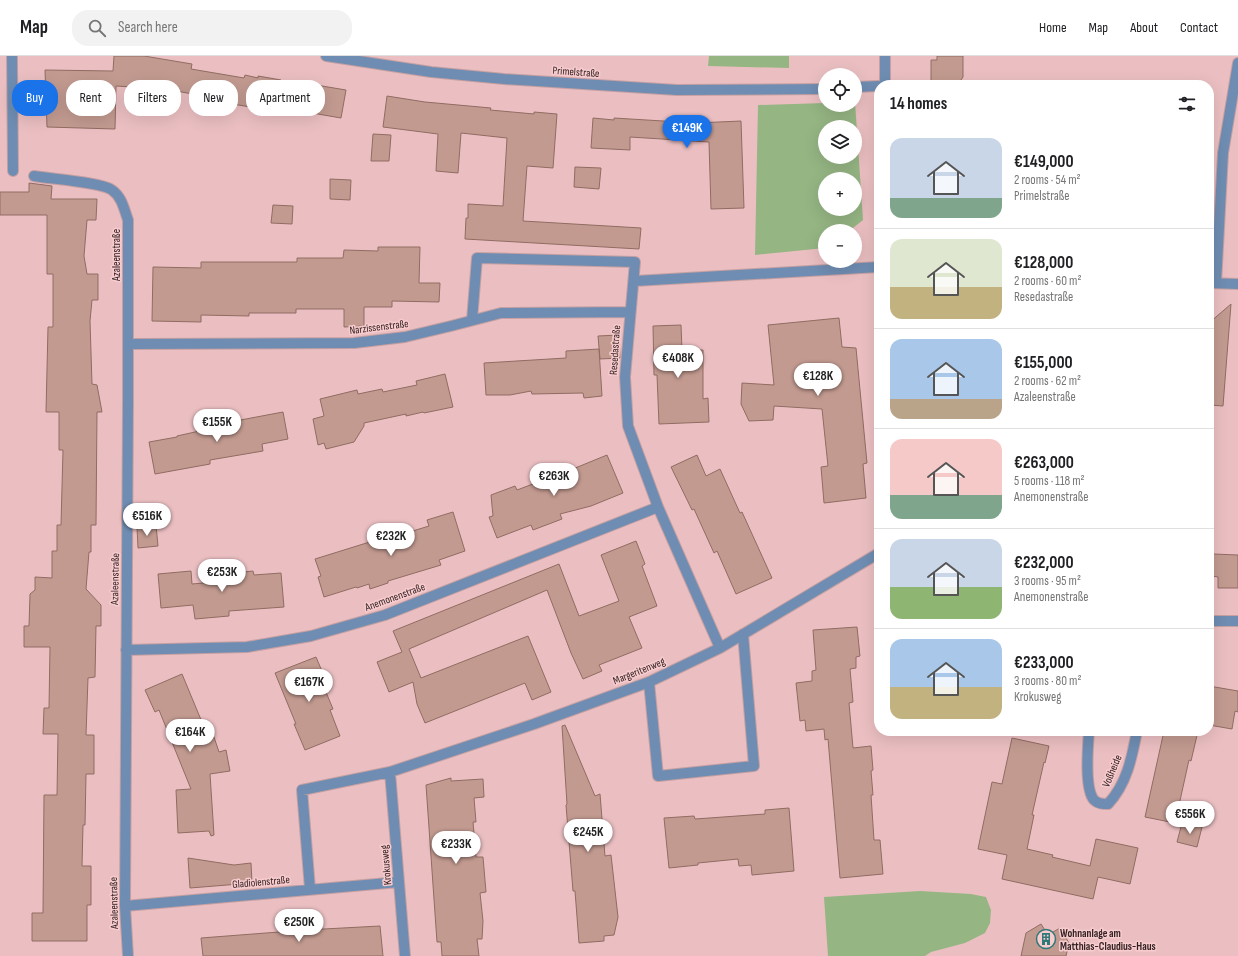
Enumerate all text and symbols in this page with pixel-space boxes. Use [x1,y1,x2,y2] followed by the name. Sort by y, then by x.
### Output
[72,10,352,46] search box
[20,16,48,39] text: Map
[86,17,108,39] icon: search
[118,18,178,37] text: Search here
[1039,19,1067,36] text: Home
[1089,19,1108,36] text: Map
[1130,19,1158,36] text: About
[1180,19,1218,36] text: Contact
[552,64,600,80] street label: Primelstraße
[818,68,862,268] map controls
[818,68,862,112] button: locate
[12,80,58,116] chip: Buy
[66,80,116,116] chip: Rent
[124,80,181,116] chip: Filters
[189,80,238,116] chip: New
[246,80,325,116] chip: Apartment
[1176,93,1198,115] icon: filters
[890,94,947,114] text: 14 homes
[659,115,715,149] pin: €149K
[672,120,702,136] text: €149K
[818,120,862,164] button: layers
[1014,152,1074,172] text: €149,000
[922,154,970,202] icon: home
[818,172,862,216] button: +
[1014,172,1081,188] text: 2 rooms · 54 m²
[1014,188,1069,204] text: Primelstraße
[818,224,862,268] button: −
[110,229,123,282] street label: Azaleenstraße
[1014,253,1073,273] text: €128,000
[922,255,970,303] icon: home
[1014,273,1081,289] text: 2 rooms · 60 m²
[1014,289,1073,305] text: Resedastraße
[349,317,409,337] street label: Narzissenstraße
[607,325,623,375] street label: Resedastraße
[650,345,706,379] pin: €408K
[662,350,694,366] text: €408K
[1014,353,1073,373] text: €155,000
[922,355,970,403] icon: home
[790,363,846,397] pin: €128K
[803,368,833,384] text: €128K
[1014,373,1081,389] text: 2 rooms · 62 m²
[1014,389,1076,405] text: Azaleenstraße
[189,409,245,443] pin: €155K
[202,414,232,430] text: €155K
[1014,453,1074,473] text: €263,000
[922,455,970,503] icon: home
[526,463,582,497] pin: €263K
[539,468,569,484] text: €263K
[1014,473,1085,489] text: 5 rooms · 118 m²
[1014,489,1089,505] text: Anemonenstraße
[119,503,175,537] pin: €516K
[132,508,162,524] text: €516K
[363,523,419,557] pin: €232K
[376,528,406,544] text: €232K
[108,553,122,606] street label: Azaleenstraße
[1014,553,1074,573] text: €232,000
[922,555,970,603] icon: home
[194,559,250,593] pin: €253K
[207,564,237,580] text: €253K
[1014,573,1081,589] text: 3 rooms · 95 m²
[362,580,427,614] street label: Anemonenstraße
[1014,589,1089,605] text: Anemonenstraße
[1014,653,1074,673] text: €233,000
[611,654,667,687] street label: Margeritenweg
[922,655,970,703] icon: home
[281,669,337,703] pin: €167K
[1014,673,1082,689] text: 3 rooms · 80 m²
[294,674,324,690] text: €167K
[1014,689,1061,705] text: Krokusweg
[162,719,218,753] pin: €164K
[175,724,205,740] text: €164K
[1099,753,1125,789] street label: Voßheide
[1162,801,1218,835] pin: €556K
[1175,806,1205,822] text: €556K
[560,819,616,853] pin: €245K
[573,824,603,840] text: €245K
[428,831,484,865] pin: €233K
[441,836,471,852] text: €233K
[378,844,394,886] street label: Krokusweg
[232,873,290,891] street label: Gladiolenstraße
[107,877,121,930] street label: Azaleenstraße
[271,909,327,943] pin: €250K
[284,914,314,930] text: €250K
[1060,927,1156,953] place label: Wohnanlage am Matthias-Claudius-Haus
[1035,928,1057,950] building icon: Wohnanlage am Matthias-Claudius-Haus

